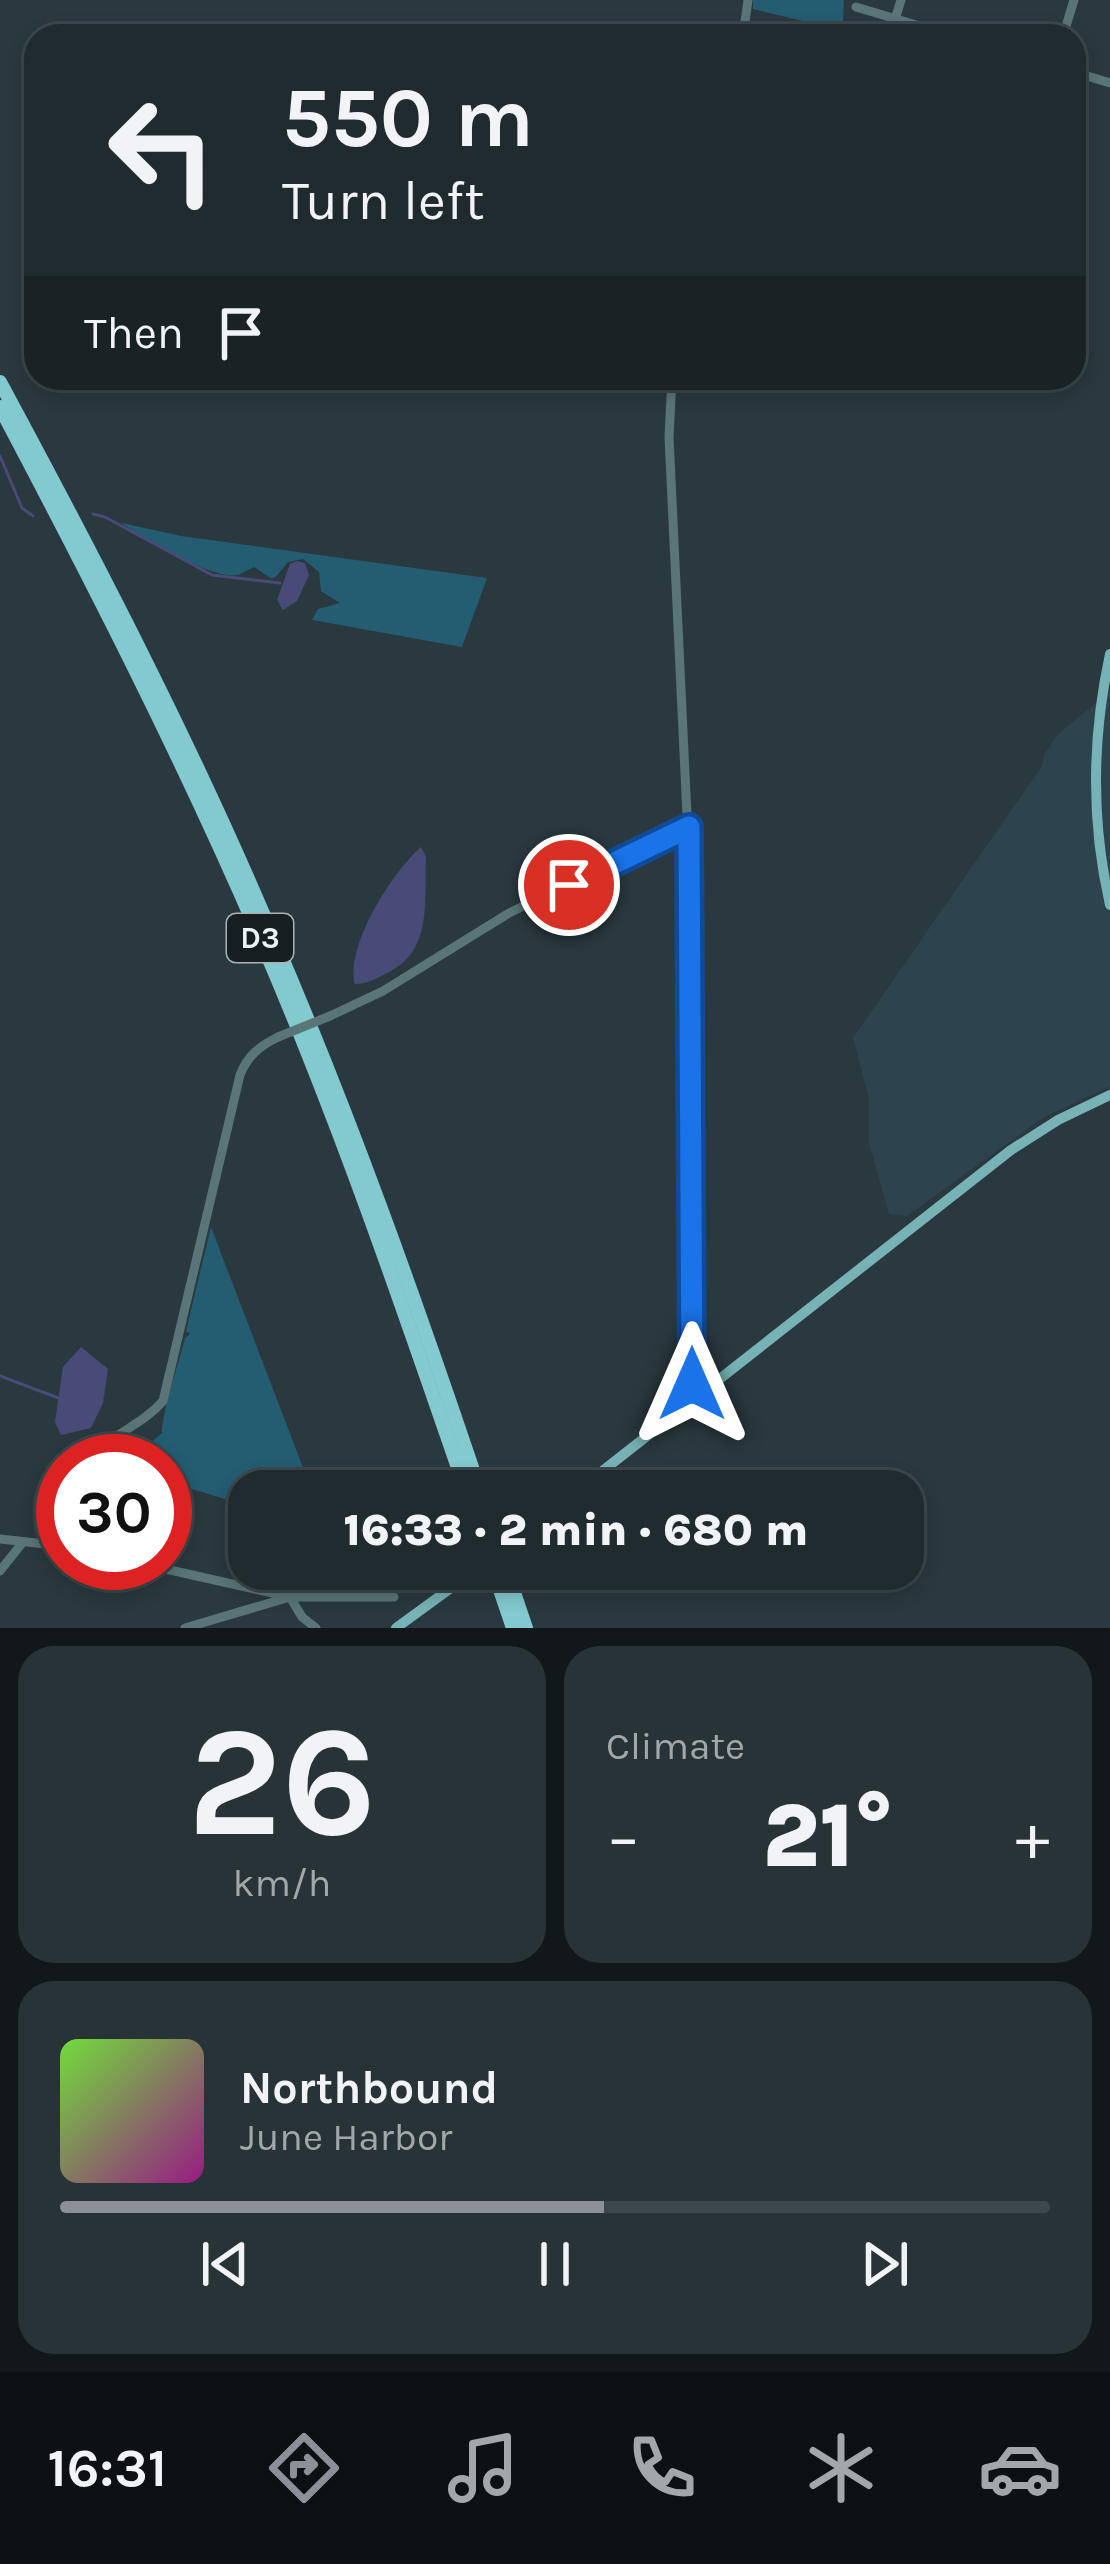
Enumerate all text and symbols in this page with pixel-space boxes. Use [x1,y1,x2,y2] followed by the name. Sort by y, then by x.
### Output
[282,69,534,167] text: 550 m
[84,72,240,228] icon: left
[282,169,485,233] text: Turn left
[208,300,274,366] icon: arrive
[84,307,184,359] text: Then
[518,834,620,936] pin
[536,852,602,918] icon: arrive
[227,914,293,962] road number: D3
[629,1321,755,1447] position arrow
[36,1434,192,1590] speed limit sign: 30
[344,1504,808,1556] text: 16:33 · 2 min · 680 m
[187,1691,377,1873] text: 26
[606,1723,745,1769] text: Climate
[763,1783,893,1889] text: 21°
[606,1798,641,1876] text: −
[1015,1798,1050,1876] text: +
[233,1860,331,1906] text: km/h
[240,2062,498,2114] text: Northbound
[240,2114,452,2160] text: June Harbor
[192,2231,258,2297] icon: previous
[522,2231,588,2297] icon: pause
[852,2231,918,2297] icon: next
[262,2426,346,2510] icon: directions
[441,2426,525,2510] icon: music
[620,2426,704,2510] icon: phone
[799,2426,883,2510] icon: climate
[978,2426,1062,2510] icon: car
[48,2436,167,2500] text: 16:31

